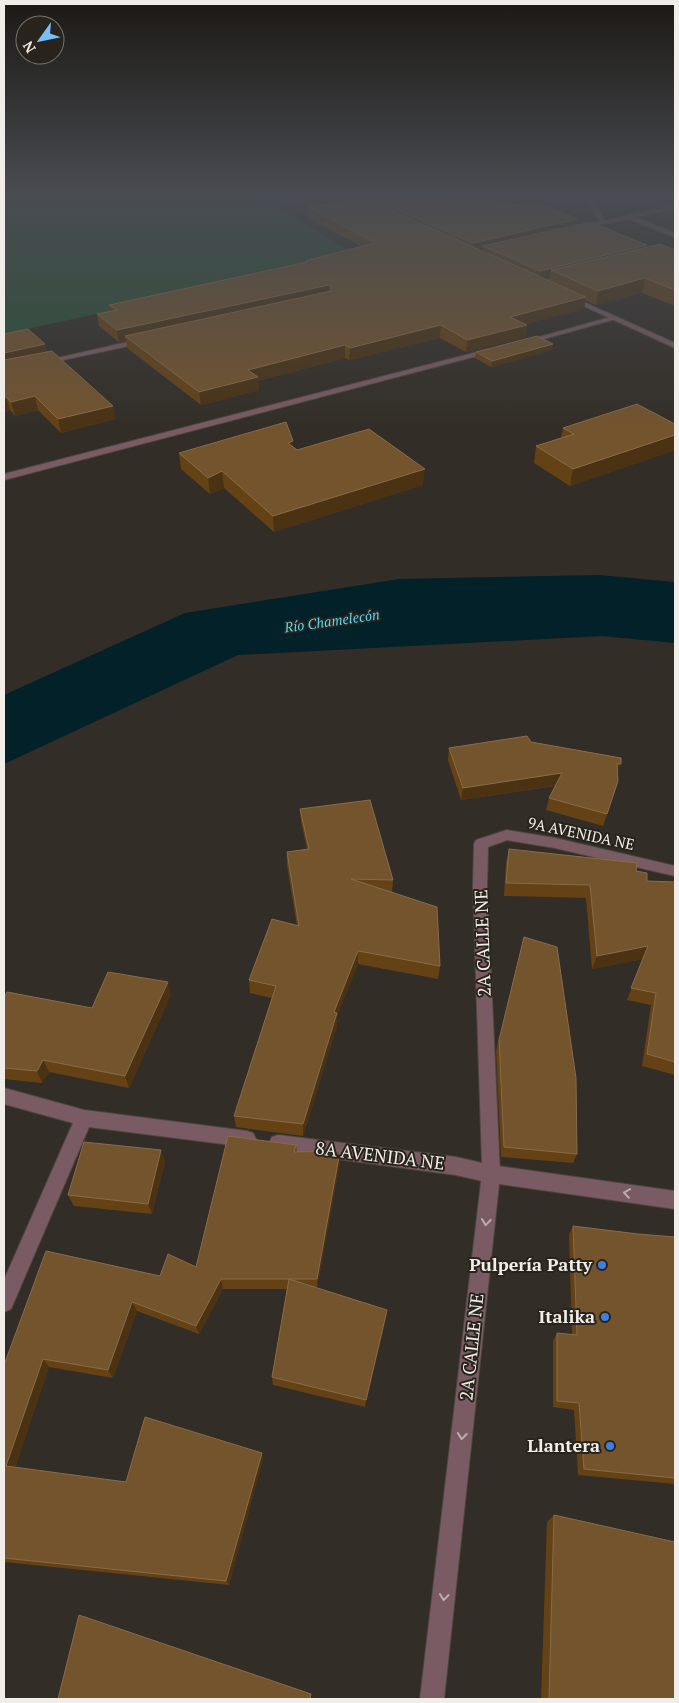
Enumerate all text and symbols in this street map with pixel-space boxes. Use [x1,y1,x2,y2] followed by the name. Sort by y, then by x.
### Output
[15,15,65,65] north arrow
[18,37,40,57] text: N
[282,604,381,637] water label: Río Chamelecón
[526,812,636,854] street label: 9A AVENIDA NE
[468,889,496,997] street label: 2A CALLE NE
[314,1135,446,1175] street label: 8A AVENIDA NE
[623,1188,631,1199] one-way arrow
[481,1218,492,1226] one-way arrow
[469,1252,592,1276] place label: Pulpería Patty
[596,1259,608,1271] marker: Pulpería Patty
[453,1292,489,1402] street label: 2A CALLE NE
[539,1304,595,1328] place label: Italika
[599,1311,611,1323] marker: Italika
[457,1432,468,1440] one-way arrow
[527,1433,600,1457] place label: Llantera
[604,1440,616,1452] marker: Llantera
[439,1593,450,1601] one-way arrow

